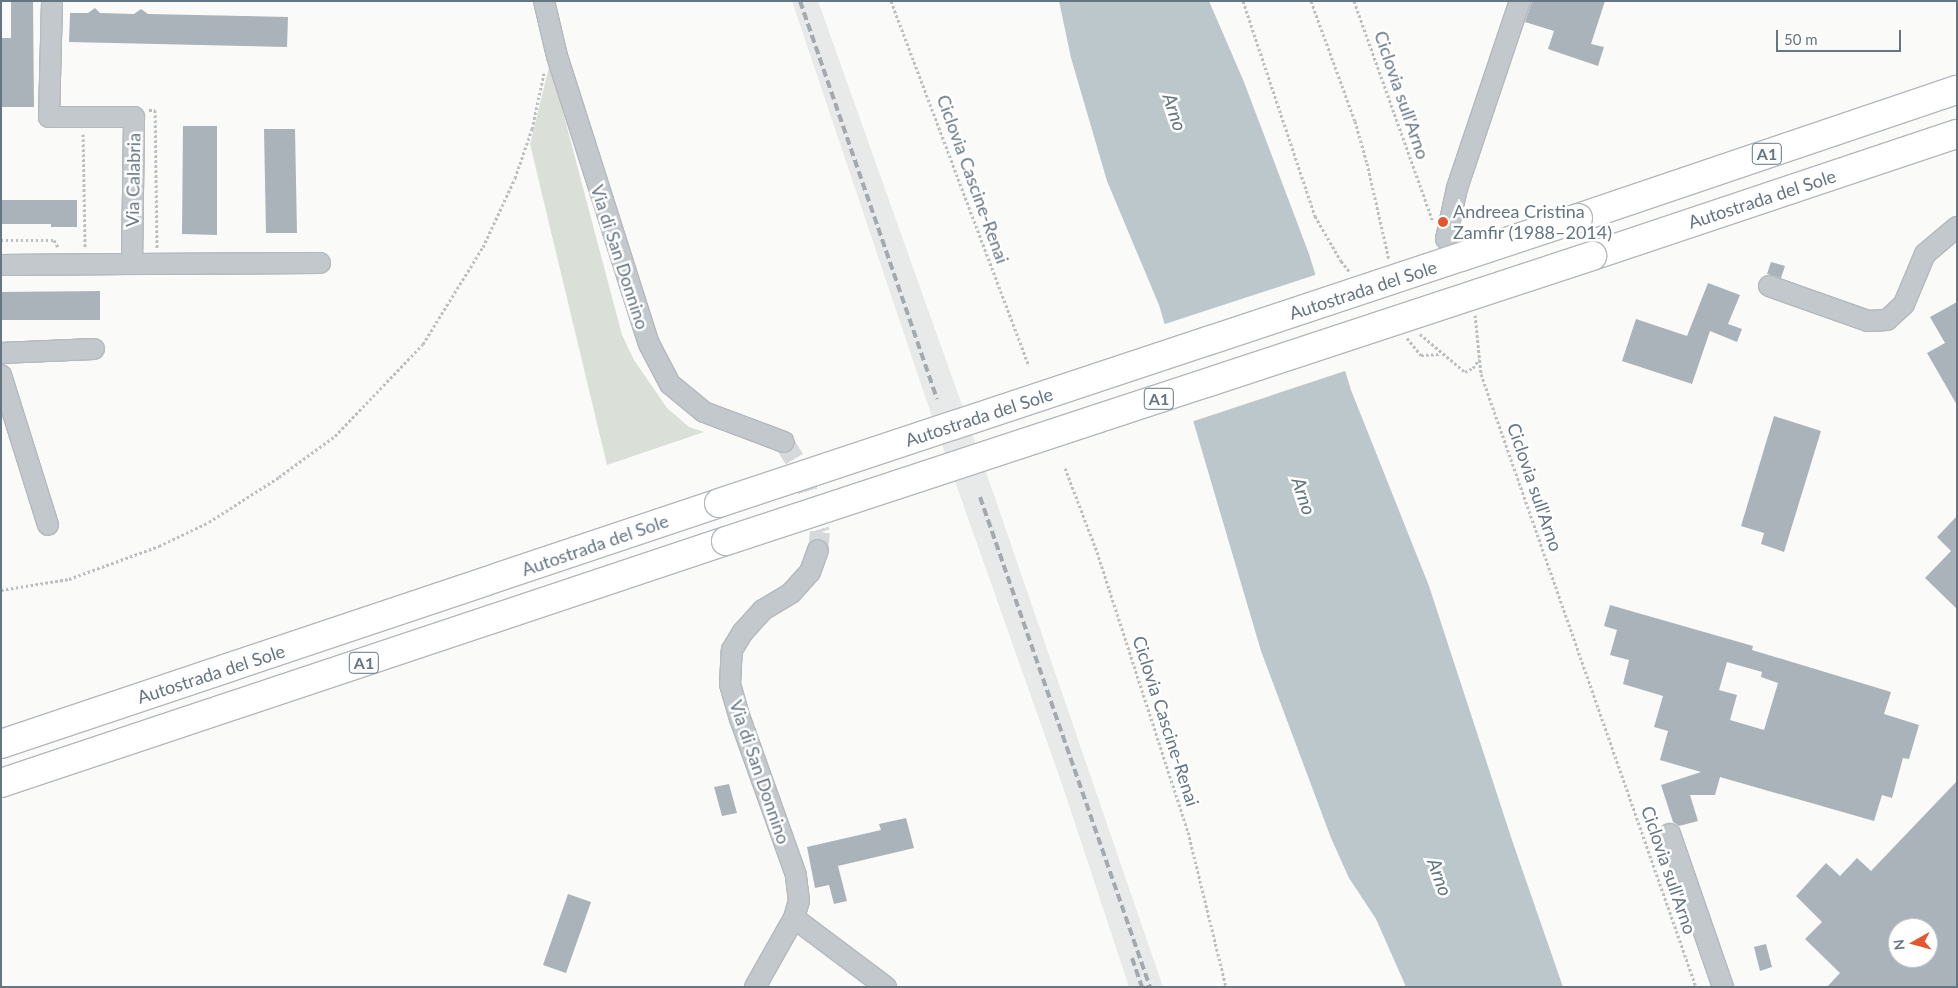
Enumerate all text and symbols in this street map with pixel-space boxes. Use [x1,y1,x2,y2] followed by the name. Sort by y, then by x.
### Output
[1778,20,1903,52] scale bar
[1370,28,1434,162] street label: Ciclovia sull'Arno
[1784,30,1818,48] text: 50 m
[1158,90,1192,134] water label: Arno
[932,92,1014,266] street label: Ciclovia Cascine-Renai
[121,133,145,227] street label: Via Calabria
[1751,140,1783,168] road number: A1
[1685,165,1839,233] street label: Autostrada del Sole
[586,182,654,332] street label: Via di San Donnino
[1453,201,1612,243] place label: Andreea Cristina Zamfir (1988–2014)
[1437,216,1449,228] marker: Andreea Cristina Zamfir (1988–2014)
[1286,256,1440,324] street label: Autostrada del Sole
[902,383,1056,451] street label: Autostrada del Sole
[1143,386,1175,412] road number: A1
[1503,420,1567,554] street label: Ciclovia sull'Arno
[1287,474,1321,518] water label: Arno
[519,510,671,580] street label: Autostrada del Sole
[1128,633,1204,809] street label: Ciclovia Cascine-Renai
[134,640,288,708] street label: Autostrada del Sole
[348,650,380,676] road number: A1
[725,697,795,847] street label: Via di San Donnino
[1637,803,1701,937] street label: Ciclovia sull'Arno
[1423,855,1457,899] water label: Arno
[1888,918,1938,968] north arrow
[1890,938,1908,951] text: N

